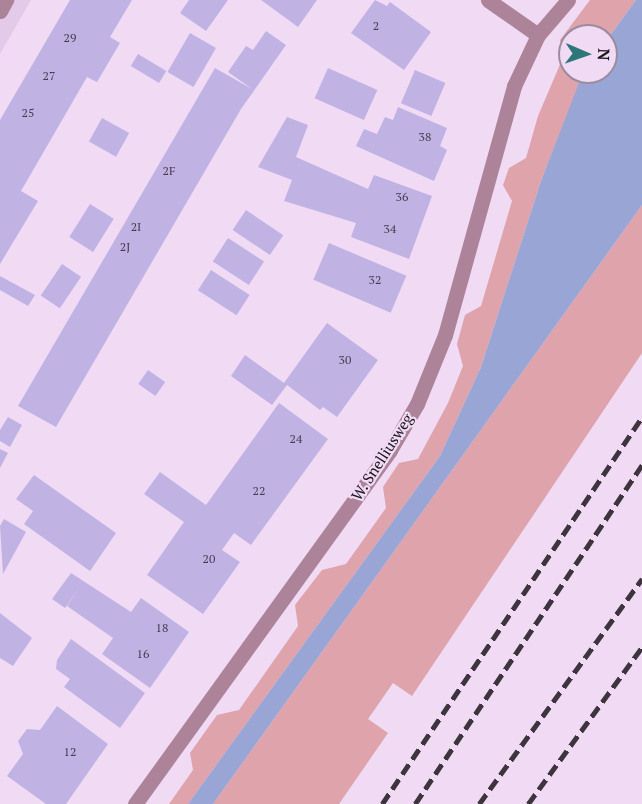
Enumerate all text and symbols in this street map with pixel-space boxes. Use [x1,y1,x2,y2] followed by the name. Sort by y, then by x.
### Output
[373,19,379,33] house number: 2
[558,24,618,84] north arrow
[64,31,76,45] house number: 29
[593,48,615,61] text: N
[43,69,55,83] house number: 27
[22,106,34,120] house number: 25
[419,130,431,144] house number: 38
[163,164,175,178] house number: 2F
[396,190,408,204] house number: 36
[131,220,141,234] house number: 2I
[384,222,396,236] house number: 34
[120,240,130,254] house number: 2J
[369,273,381,287] house number: 32
[339,353,351,367] house number: 30
[347,410,417,504] street label: W. Snelliusweg
[290,432,302,446] house number: 24
[253,484,265,498] house number: 22
[203,552,215,566] house number: 20
[156,621,168,635] house number: 18
[137,647,149,661] house number: 16
[64,745,76,759] house number: 12

